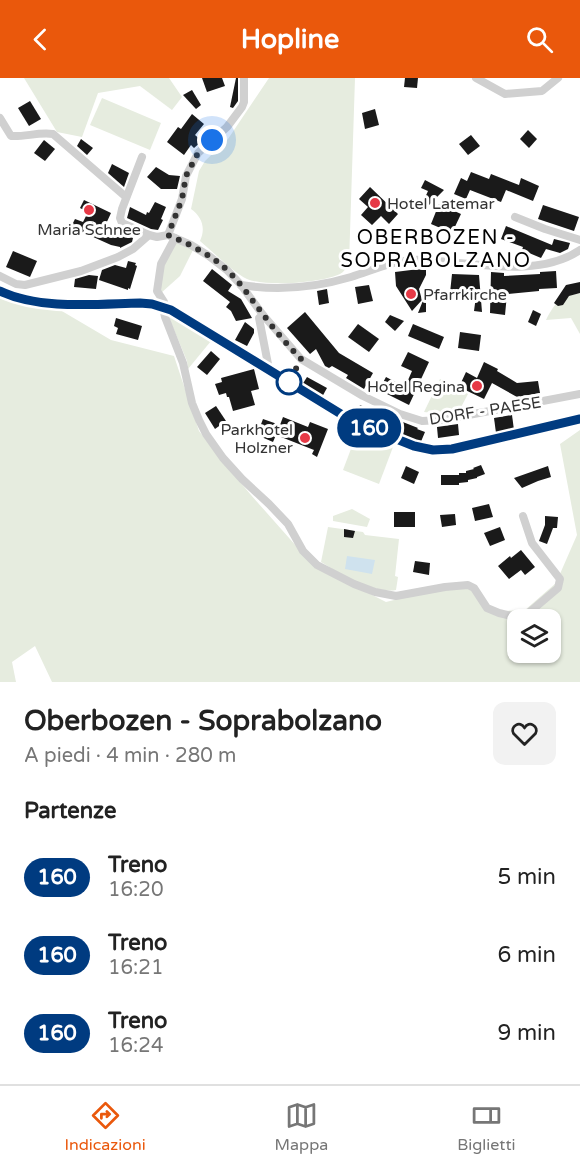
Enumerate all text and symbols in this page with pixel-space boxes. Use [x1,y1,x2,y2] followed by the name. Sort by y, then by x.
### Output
[24,23,57,56] icon: back
[241,23,339,56] text: Hopline
[523,23,556,56] icon: search
[197,125,227,155] your location
[387,194,495,214] place label: Hotel Latemar
[368,196,382,210] marker: Hotel Latemar
[82,203,96,217] marker: Maria Schnee
[37,220,141,240] place label: Maria Schnee
[341,226,531,273] district label: OBERBOZEN - SOPRABOLZANO
[423,285,507,305] place label: Pfarrkirche
[404,287,418,301] marker: Pfarrkirche
[276,369,302,395] unlabelled marker
[367,377,465,397] place label: Hotel Regina
[470,379,484,393] marker: Hotel Regina
[428,392,543,430] street label: DORF - PAESE
[334,408,404,448] line badge: 160
[349,416,389,441] text: 160
[220,420,294,458] place label: Parkhotel Holzner
[298,431,312,445] marker: Parkhotel Holzner
[507,609,561,663] map controls
[507,609,561,663] button: layers
[493,702,556,765] button: heart
[24,704,382,738] text: Oberbozen - Soprabolzano
[24,744,236,768] text: A piedi · 4 min · 280 m
[24,798,117,824] text: Partenze
[108,852,167,878] text: Treno
[497,864,556,890] text: 5 min
[37,865,77,890] text: 160
[108,878,163,902] text: 16:20
[108,930,167,956] text: Treno
[497,942,556,968] text: 6 min
[37,943,77,968] text: 160
[108,956,163,980] text: 16:21
[108,1008,167,1034] text: Treno
[497,1020,556,1046] text: 9 min
[37,1021,77,1046] text: 160
[108,1034,163,1058] text: 16:24
[64,1099,146,1155] tab: Indicazioni
[275,1099,328,1155] tab: Mappa
[457,1099,516,1155] tab: Biglietti

